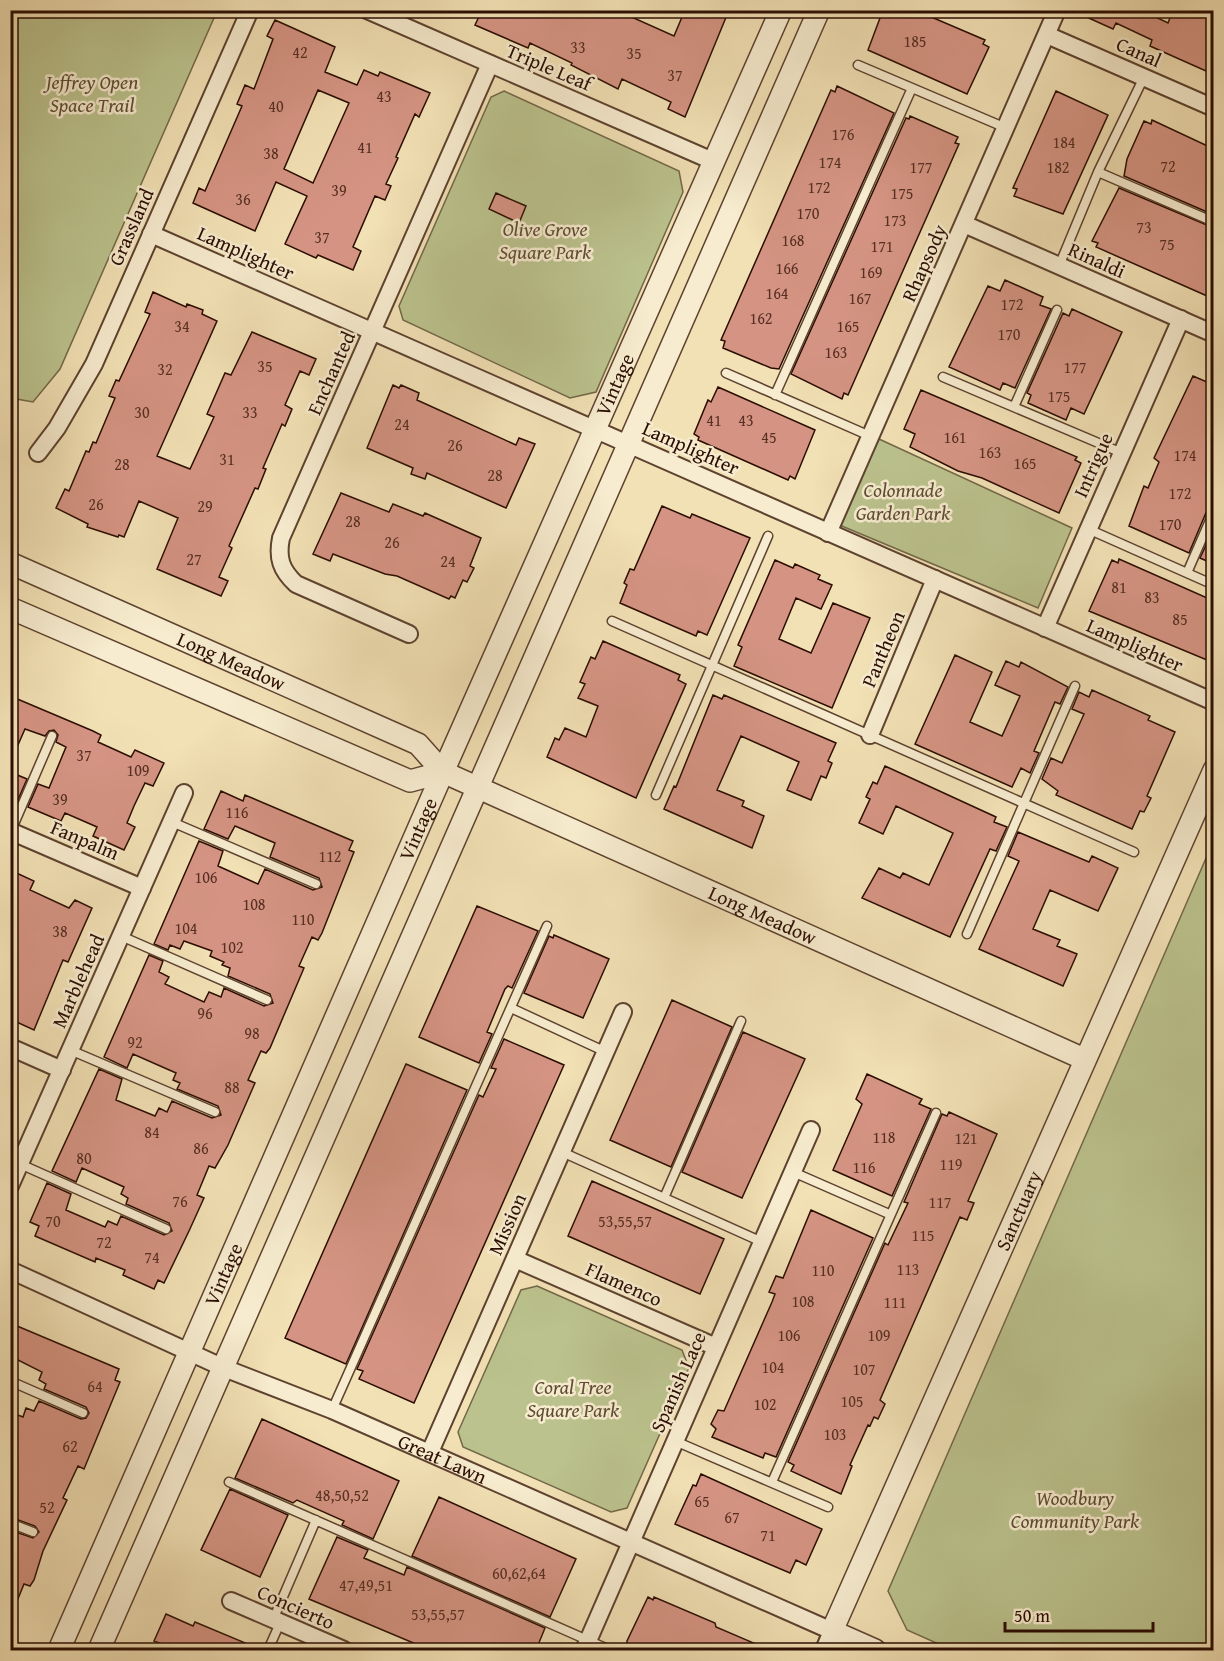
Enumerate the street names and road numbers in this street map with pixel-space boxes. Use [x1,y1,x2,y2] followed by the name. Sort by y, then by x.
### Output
[1112,29,1167,74] street label: Canal
[502,36,599,99] street label: Triple Leaf
[101,183,161,270] street label: Grassland
[193,218,299,287] street label: Lamplighter
[894,220,953,306] street label: Rhapsody
[1064,234,1131,285] street label: Rinaldi
[299,326,362,419] street label: Enchanted
[588,349,641,420] street label: Vintage
[638,413,744,482] street label: Lamplighter
[1065,428,1120,502] street label: Intrigue
[853,606,912,692] street label: Pantheon
[1082,610,1188,679] street label: Lamplighter
[173,624,291,698] street label: Long Meadow
[391,793,444,865] street label: Vintage
[46,812,125,867] street label: Fanpalm
[704,878,822,952] street label: Long Meadow
[44,929,111,1032] street label: Marblehead
[988,1166,1049,1255] street label: Sanctuary
[480,1188,533,1259] street label: Mission
[196,1238,249,1310] street label: Vintage
[581,1254,667,1313] street label: Flamenco
[642,1327,713,1437] street label: Spanish Lace
[394,1426,492,1491] street label: Great Lawn
[253,1577,339,1636] street label: Concierto

